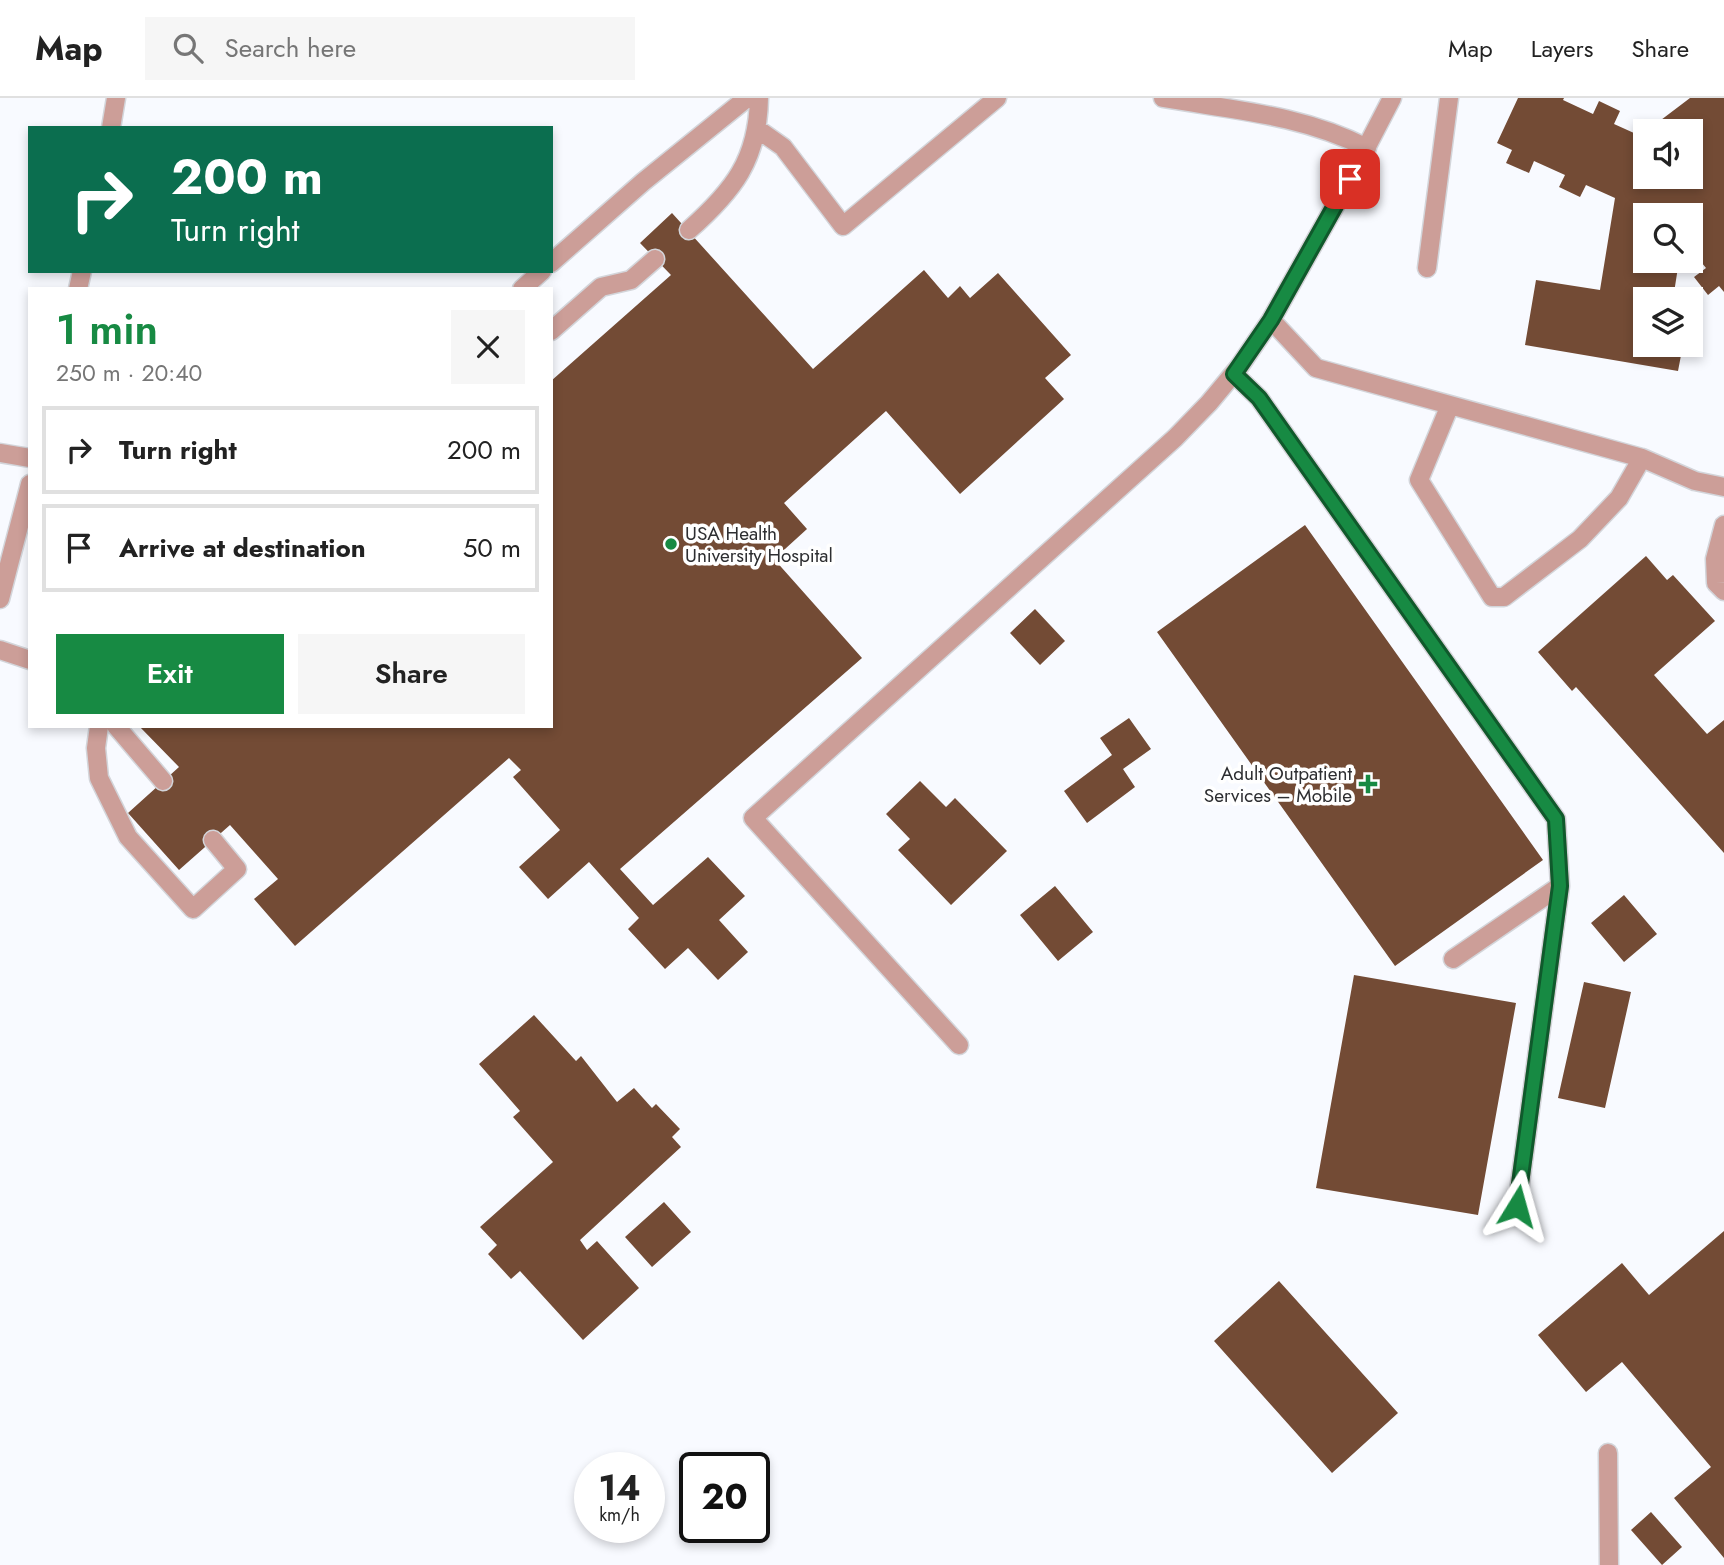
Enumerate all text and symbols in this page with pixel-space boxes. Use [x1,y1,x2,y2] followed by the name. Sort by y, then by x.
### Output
[145,17,635,80] search box
[35,25,103,72] text: Map
[169,29,207,67] icon: search
[225,29,356,67] text: Search here
[1448,31,1493,66] text: Map
[1531,31,1593,66] text: Layers
[1631,31,1689,66] text: Share
[1633,119,1703,357] map controls
[1633,119,1703,189] button: sound
[171,142,323,212] text: 200 m
[1320,149,1380,209] pin
[56,154,147,245] icon: right
[1331,160,1369,198] icon: arrive
[1633,203,1703,273] button: search
[171,207,300,253] text: Turn right
[1633,287,1703,357] button: layers
[56,299,158,360] text: 1 min
[451,310,525,384] button: close
[56,356,202,390] text: 250 m · 20:40
[60,431,98,469] icon: right
[119,431,237,469] text: Turn right
[447,431,521,469] text: 200 m
[685,520,833,569] place label: USA Health University Hospital
[60,529,98,567] icon: arrive
[119,529,366,567] text: Arrive at destination
[463,529,521,567] text: 50 m
[663,536,679,552] marker: USA Health University Hospital
[56,634,284,714] button: Exit
[298,634,525,714] button: Share
[1204,760,1352,809] place label: Adult Outpatient Services – Mobile
[1358,774,1378,794] marker: Adult Outpatient Services – Mobile
[1480,1169,1554,1243] position arrow
[679,1452,770,1543] speed limit sign: 20
[598,1463,641,1513] text: 14
[599,1502,640,1528] text: km/h

